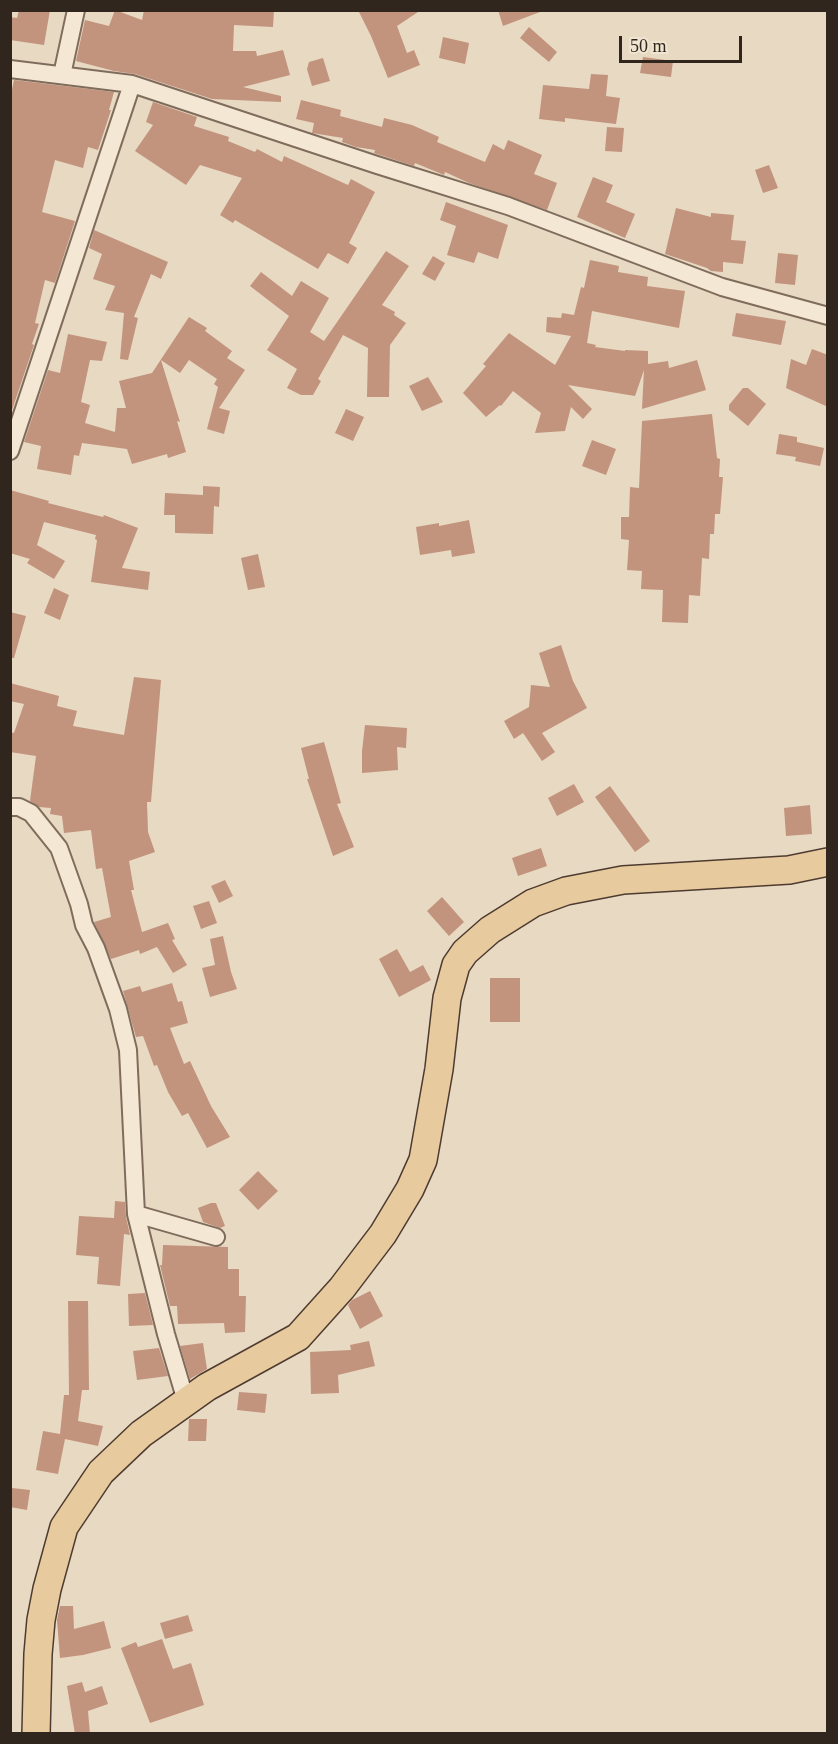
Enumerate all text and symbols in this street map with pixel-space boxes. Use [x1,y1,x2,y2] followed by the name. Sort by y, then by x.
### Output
[622,24,745,62] scale bar
[630,36,667,56] text: 50 m

